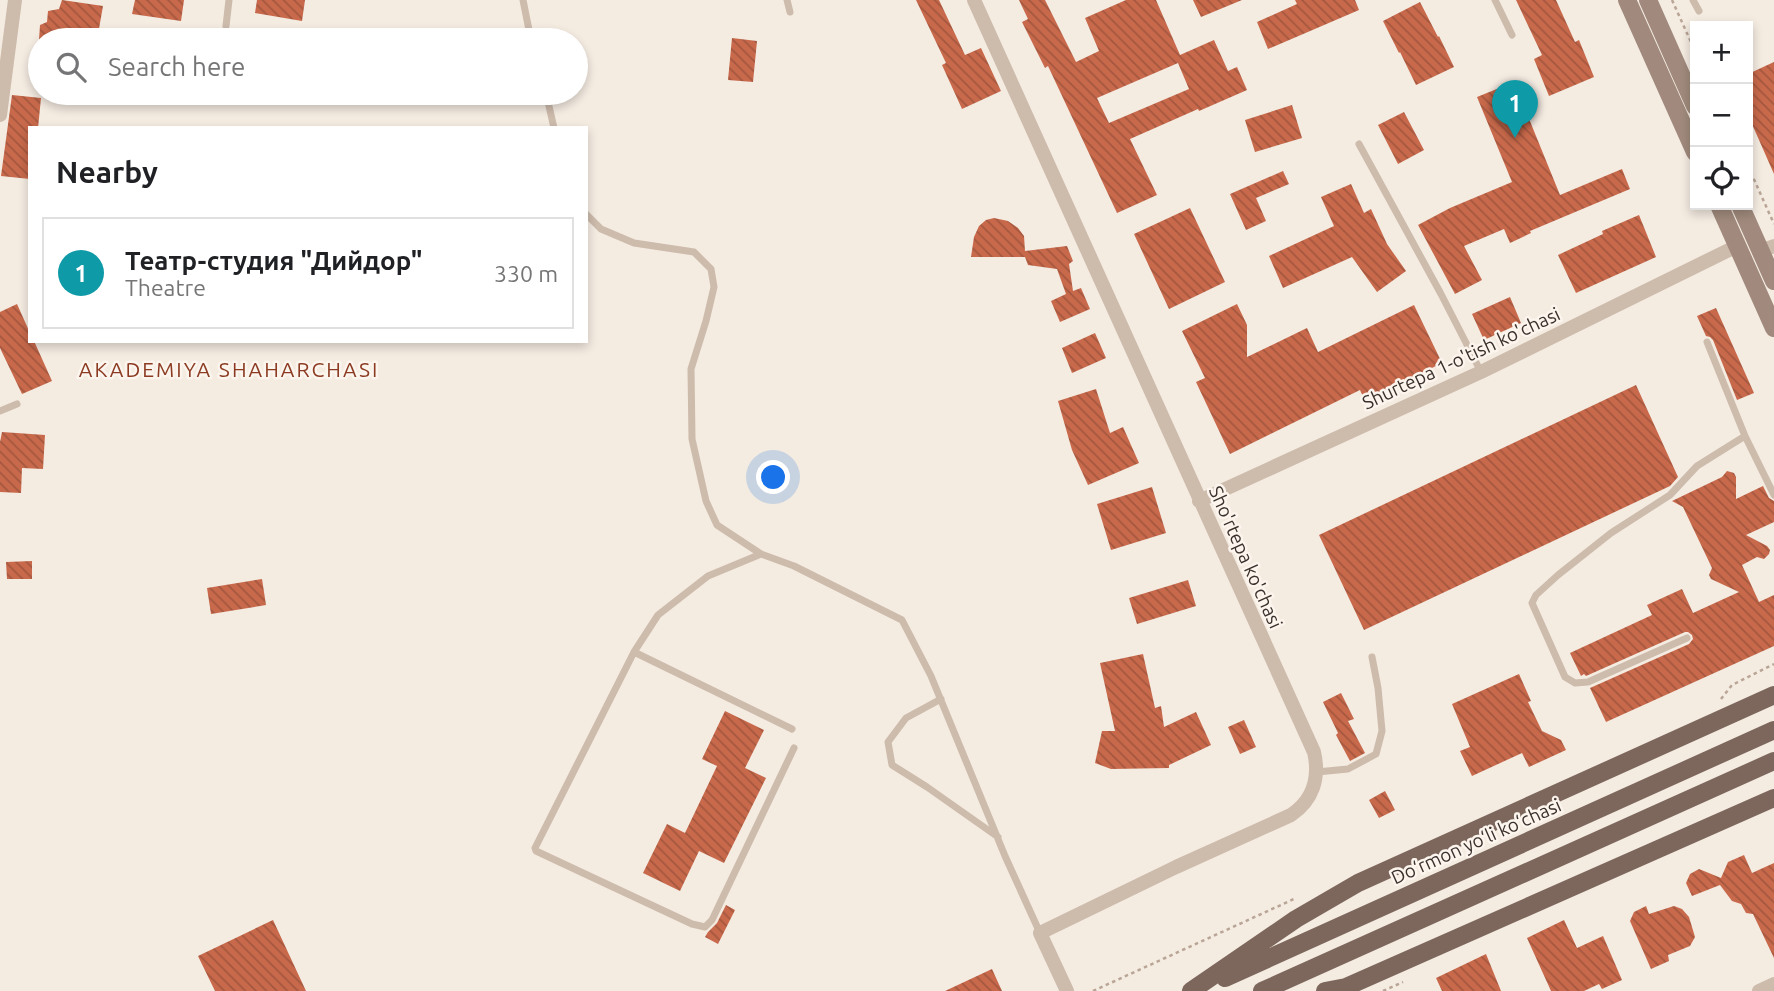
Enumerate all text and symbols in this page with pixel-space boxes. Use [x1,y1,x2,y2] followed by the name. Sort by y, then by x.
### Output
[1690,21,1753,210] map controls
[1690,21,1753,84] button: +
[28,28,588,105] search box
[52,48,90,86] icon: search
[108,52,245,81] text: Search here
[1492,80,1538,138] pin: 1
[1690,84,1753,147] button: −
[1690,147,1753,210] button: locate
[56,155,158,189] text: Nearby
[125,246,422,275] text: Театр-студия "Дийдор"
[75,261,87,286] text: 1
[494,261,558,286] text: 330 m
[125,275,206,300] text: Theatre
[1359,302,1563,414] street label: Shurtepa 1-o'tish ko'chasi
[79,357,379,381] district label: AKADEMIYA SHAHARCHASI
[756,460,790,494] your location
[1205,483,1287,631] street label: Sho'rtepa ko'chasi
[1388,794,1564,888] street label: Do‘rmon yo‘li ko‘chasi

